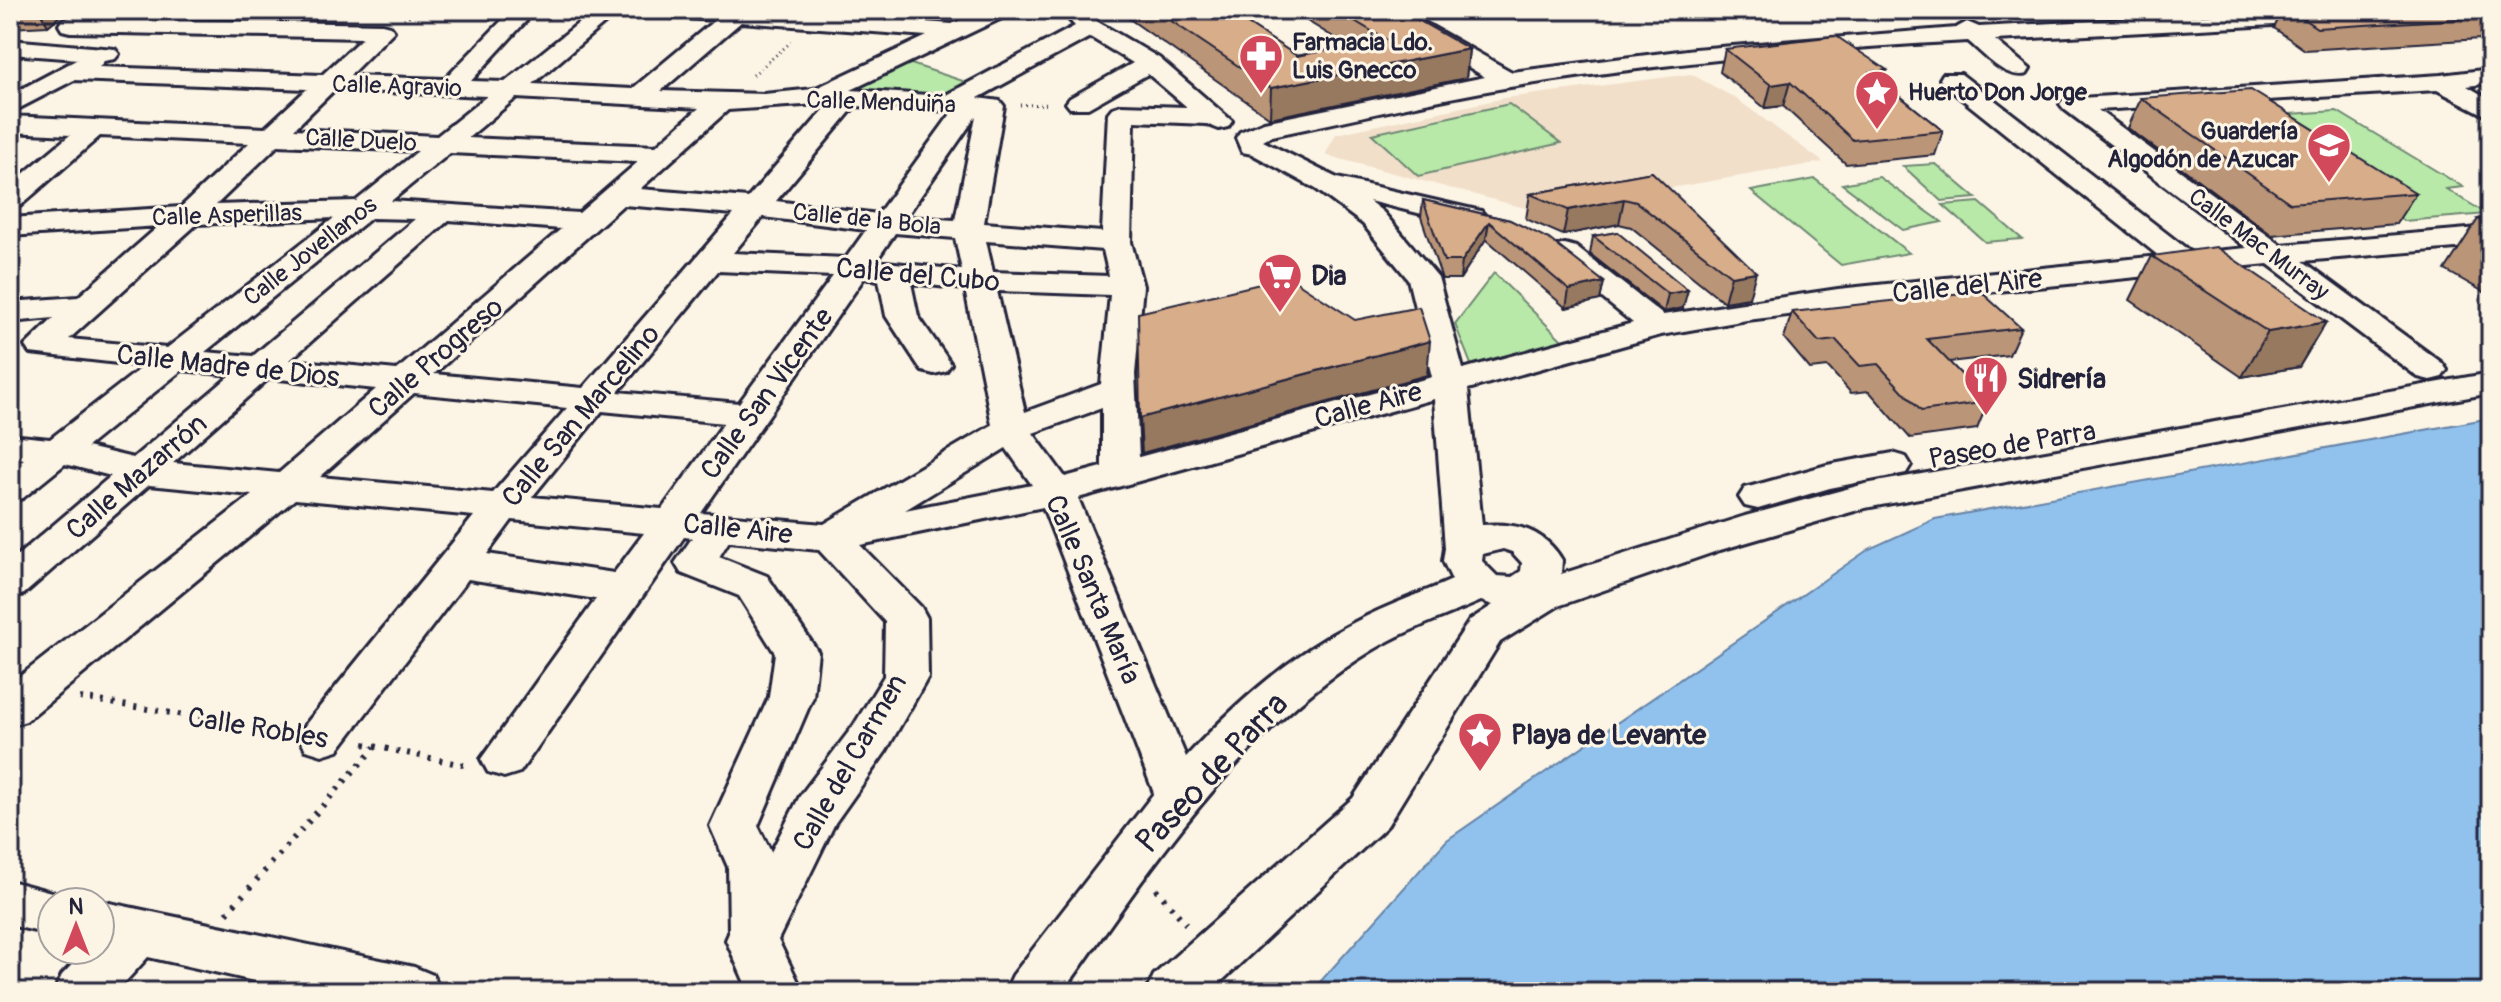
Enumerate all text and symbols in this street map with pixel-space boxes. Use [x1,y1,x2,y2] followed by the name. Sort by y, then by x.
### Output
[1292,28,1433,85] place label: Farmacia Ldo. Luis Gnecco
[1237,32,1285,95] pharmacy icon: Farmacia Ldo. Luis Gnecco
[1853,68,1901,131] place icon: Huerto Don Jorge
[332,70,462,103] street label: Calle Agravio
[1908,78,2088,107] place label: Huerto Don Jorge
[806,85,956,120] street label: Calle Menduiña
[2107,117,2298,174] place label: Guardería Algodón de Azucar
[2305,121,2353,184] school or university icon: Guardería Algodón de Azucar
[305,123,418,158] street label: Calle Duelo
[2183,182,2335,307] street label: Calle Mac Murray
[238,190,383,312] street label: Calle Jovellanos
[791,197,943,242] street label: Calle de la Bola
[152,198,303,233] street label: Calle Asperillas
[835,251,1001,300] street label: Calle del Cubo
[1256,251,1304,314] supermarket icon: Dia
[1311,259,1347,294] place label: Dia
[1891,261,2044,312] street label: Calle del Aire
[361,290,511,426] street label: Calle Progreso
[693,301,841,487] street label: Calle San Vicente
[494,317,668,515] street label: Calle San Marcelino
[115,337,341,396] street label: Calle Madre de Dios
[1962,354,2010,417] restaurant icon: Sidrería
[2017,362,2106,397] place label: Sidrería
[1311,374,1426,437] street label: Calle Aire
[59,406,215,548] street label: Calle Mazarrón
[1926,414,2099,477] street label: Paseo de Parra
[1037,490,1148,689] street label: Calle Santa María
[681,506,795,553] street label: Calle Aire
[786,668,915,857] street label: Calle del Carmen
[1126,683,1298,863] street label: Paseo de Parra
[185,700,331,757] street label: Calle Robles
[1456,710,1504,773] place icon: Playa de Levante
[1511,718,1707,753] place label: Playa de Levante
[36,886,116,966] north arrow
[69,893,84,921] text: N

